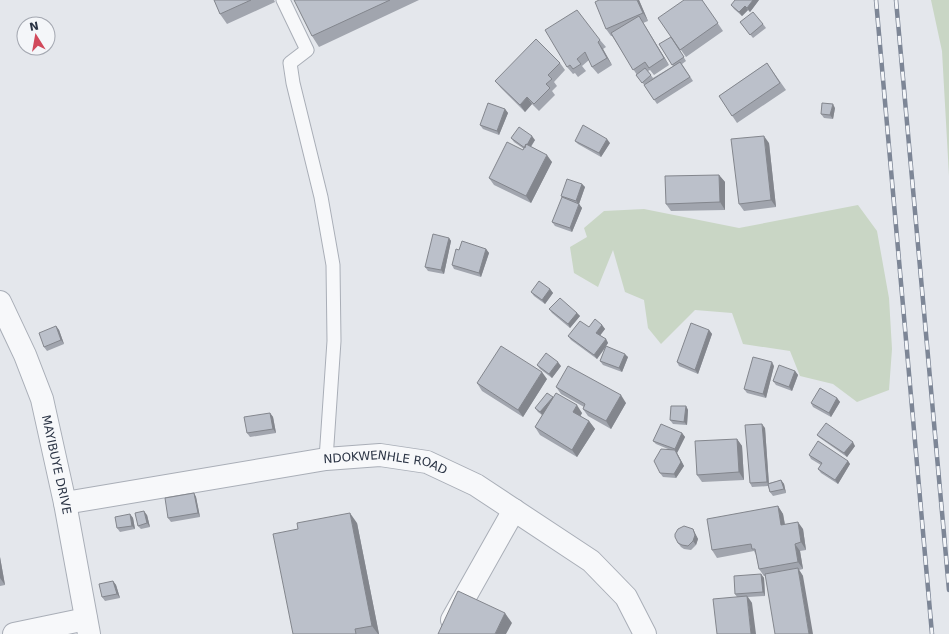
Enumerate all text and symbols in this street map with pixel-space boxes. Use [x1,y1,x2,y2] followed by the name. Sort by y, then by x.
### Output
[16,16,56,56] north arrow
[28,19,40,34] text: N
[39,414,74,515] street label: MAYIBUYE DRIVE
[323,448,449,477] street label: NDOKWENHLE ROAD

